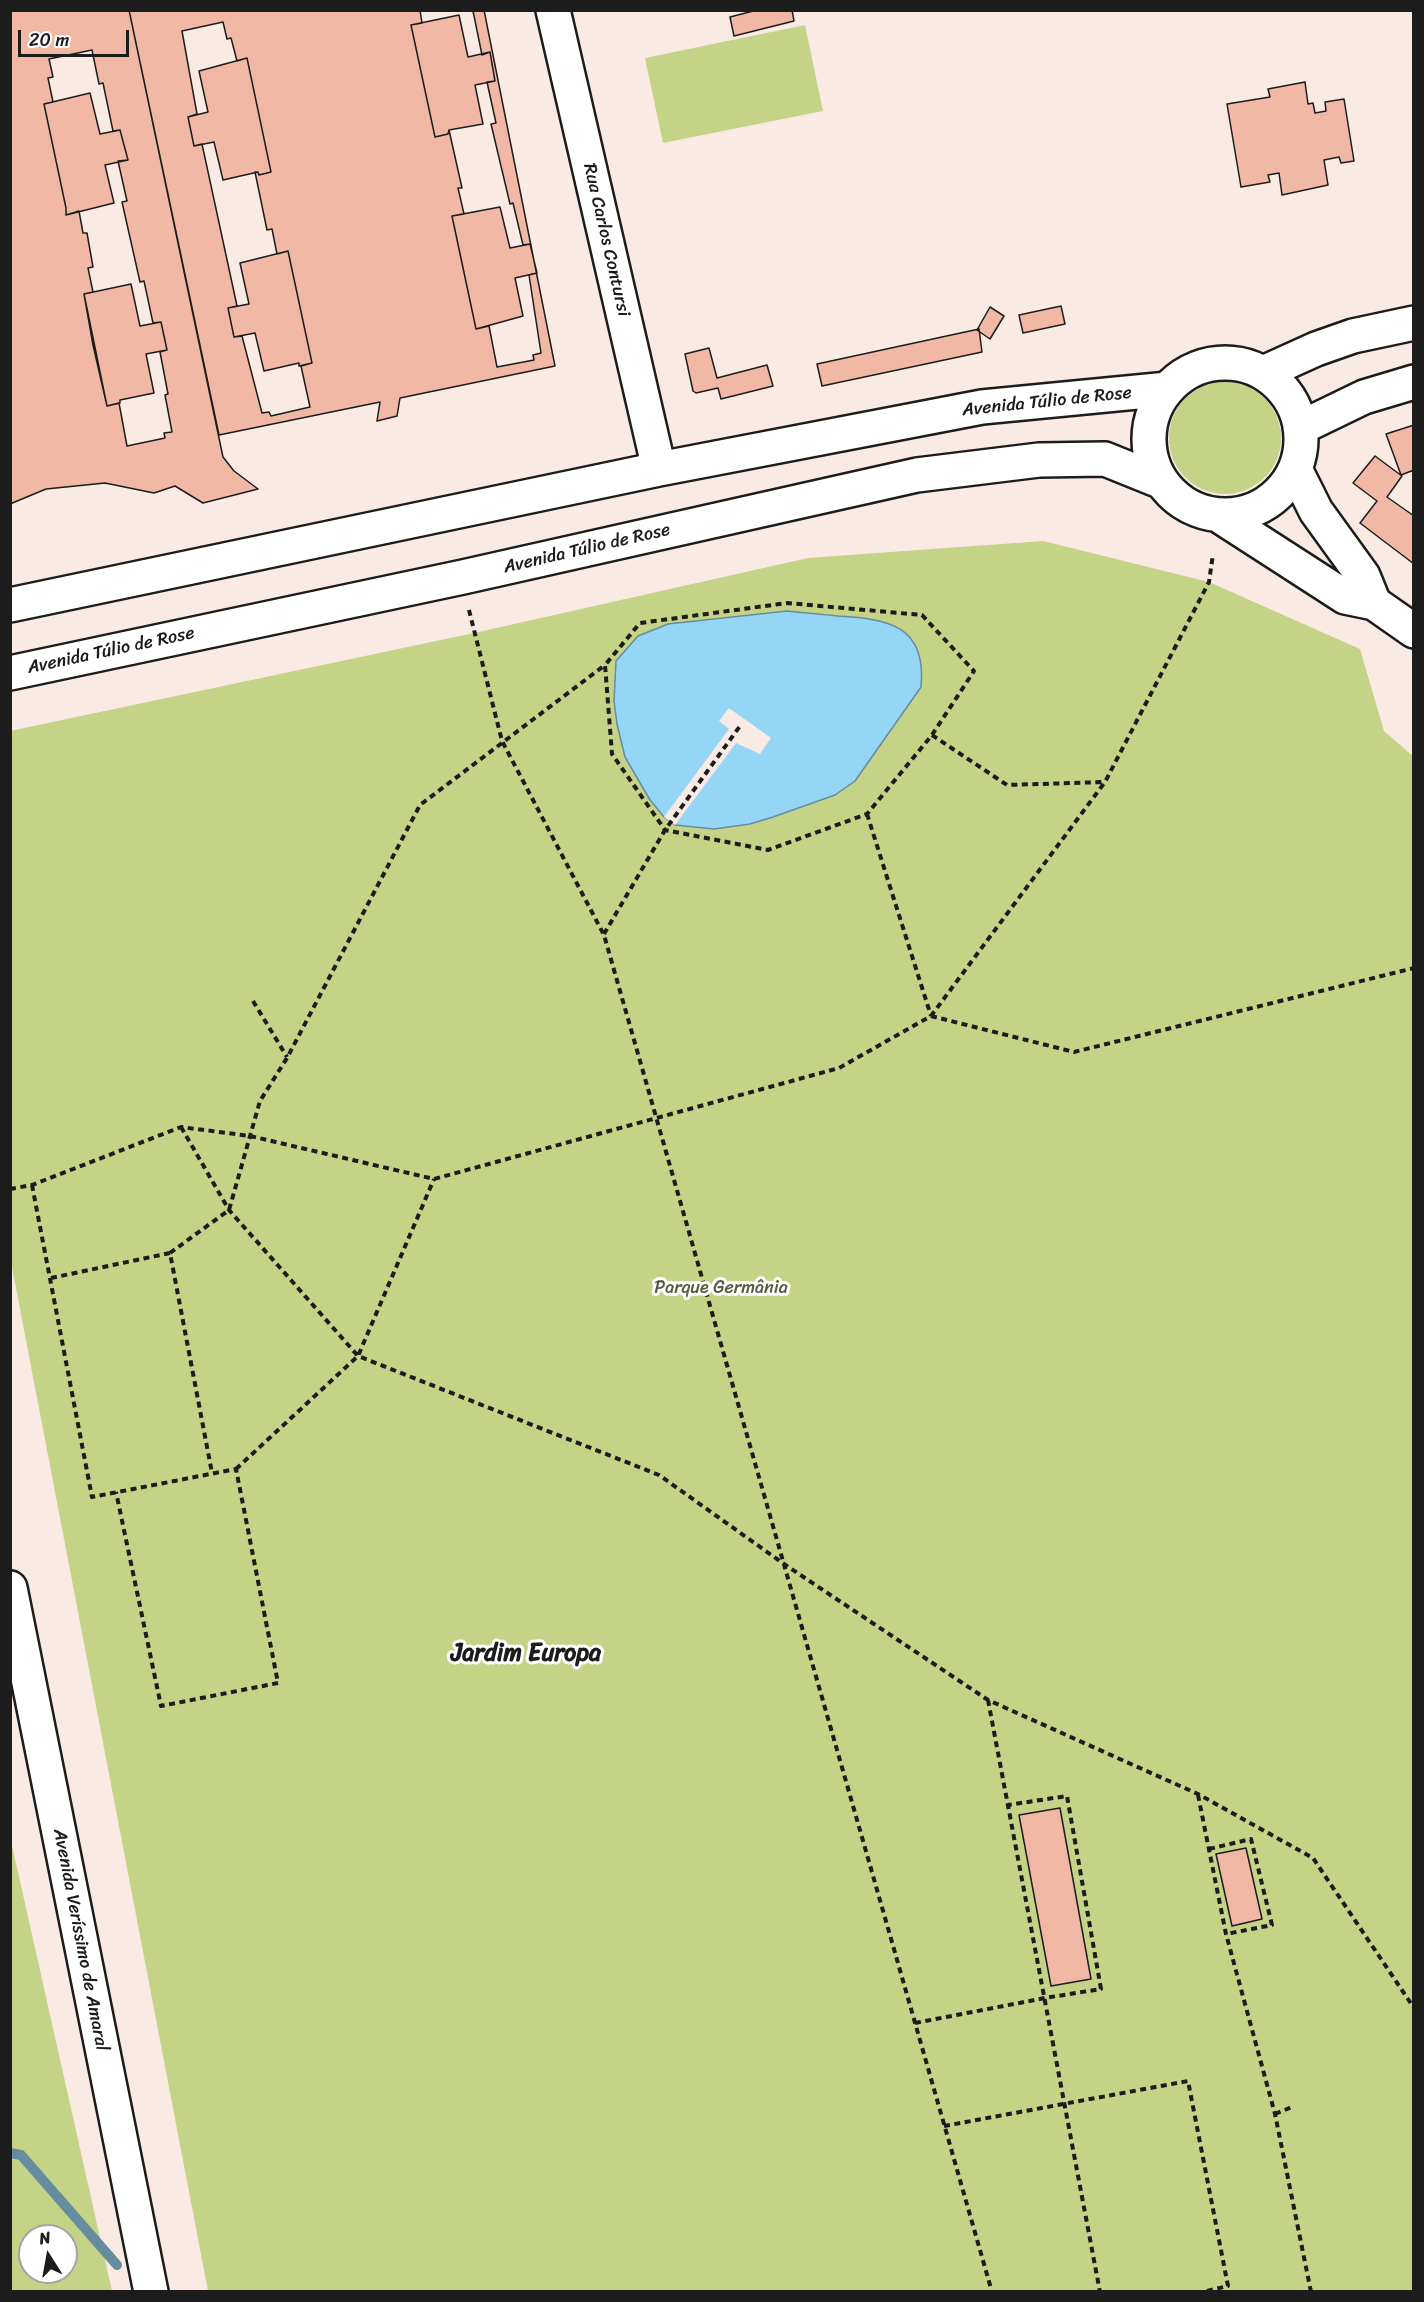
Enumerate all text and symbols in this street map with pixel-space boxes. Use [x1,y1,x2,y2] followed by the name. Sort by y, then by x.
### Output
[21,18,132,56] scale bar
[29,24,69,56] text: 20 m
[578,161,634,319] street label: Rua Carlos Contursi
[961,382,1133,422] street label: Avenida Túlio de Rose
[502,519,672,579] street label: Avenida Túlio de Rose
[25,623,197,679] street label: Avenida Túlio de Rose
[654,1277,788,1299] park label: Parque Germânia
[451,1640,601,1668] district label: Jardim Europa
[48,1827,112,2053] street label: Avenida Veríssimo de Amaral
[37,2223,53,2253] text: N
[18,2224,78,2284] north arrow

